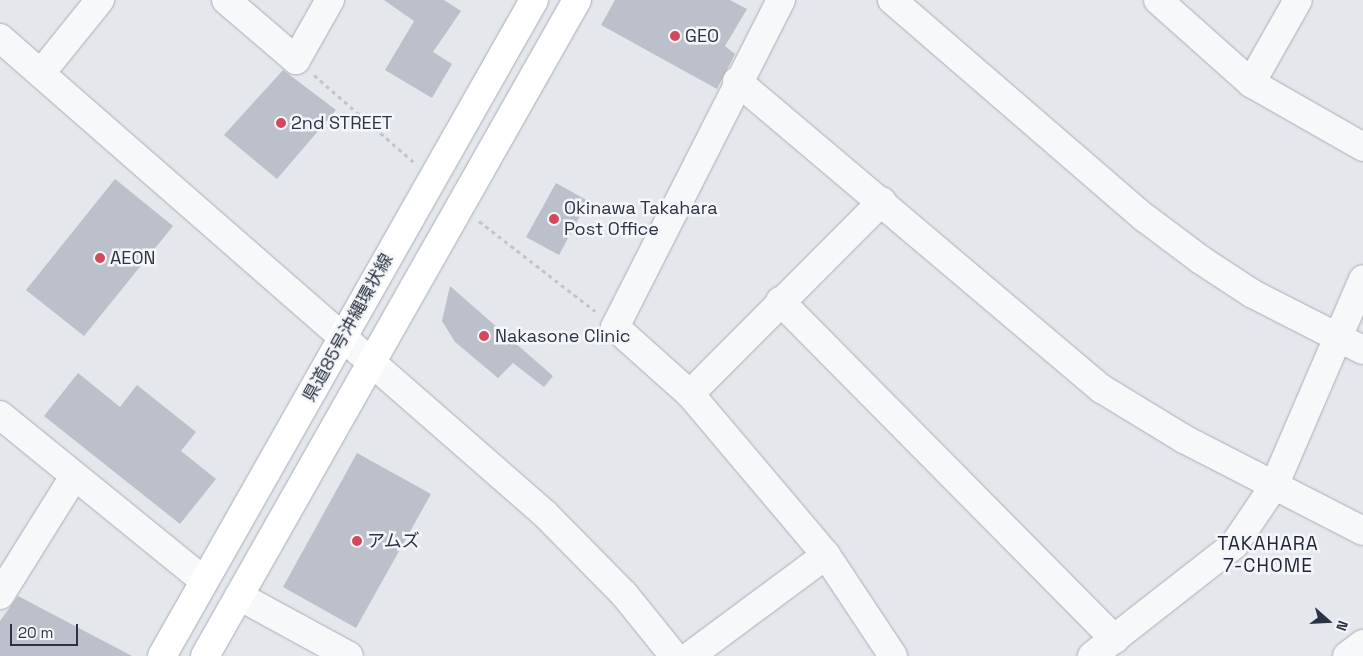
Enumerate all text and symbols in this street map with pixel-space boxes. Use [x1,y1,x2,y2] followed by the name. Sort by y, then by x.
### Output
[685,25,719,47] place label: GEO
[669,30,681,42] marker: GEO
[291,112,392,134] place label: 2nd STREET
[275,117,287,129] marker: 2nd STREET
[564,198,718,240] place label: Okinawa Takahara Post Office
[548,213,560,225] marker: Okinawa Takahara Post Office
[110,247,155,269] place label: AEON
[298,250,398,406] street label: 県道85号沖縄環状線
[94,252,106,264] marker: AEON
[495,325,631,347] place label: Nakasone Clinic
[477,329,491,343] marker: Nakasone Clinic
[367,530,421,552] place label: アムズ
[1216,533,1320,577] district label: TAKAHARA 7-CHOME
[351,535,363,547] marker: アムズ
[1303,596,1353,646] north arrow
[12,614,80,646] scale bar
[1332,619,1352,633] text: N
[18,623,53,642] text: 20 m

